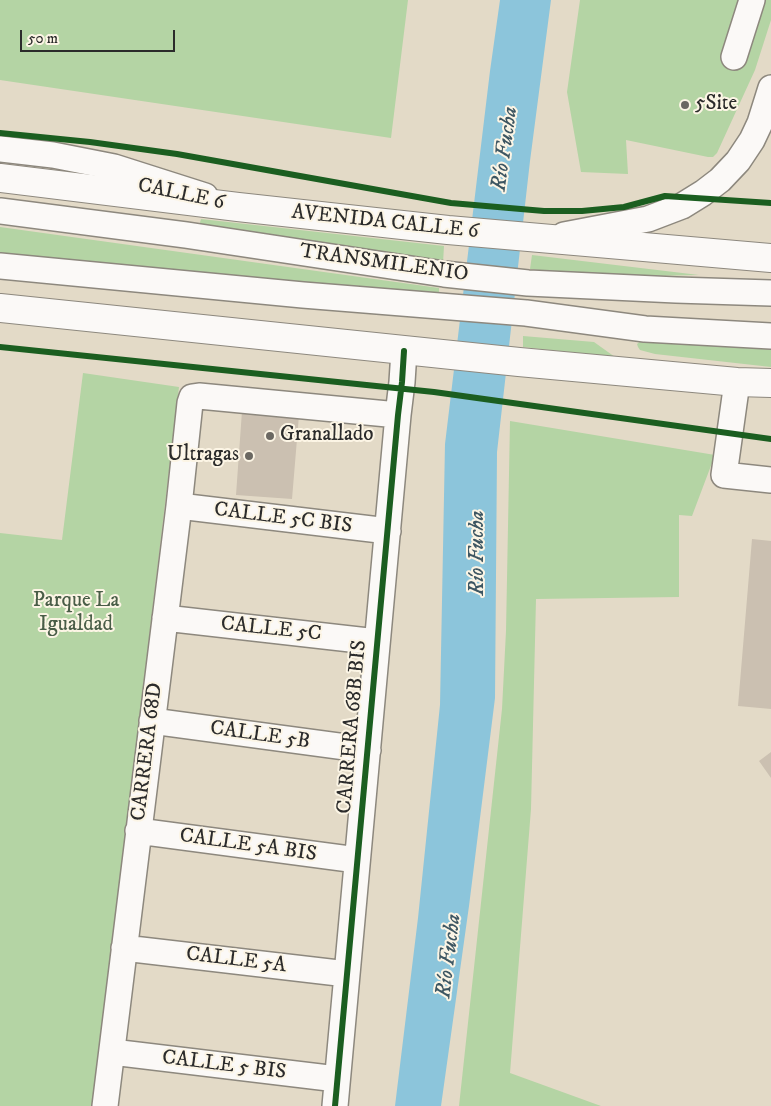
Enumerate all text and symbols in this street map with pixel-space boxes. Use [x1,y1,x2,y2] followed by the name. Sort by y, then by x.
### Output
[22,20,178,52] scale bar
[28,29,58,48] text: 50 m
[695,92,737,118] place label: 5Site
[679,99,691,111] marker: 5Site
[487,105,525,193] water label: Río Fucha
[135,174,227,216] street label: CALLE 6
[290,201,480,245] street label: AVENIDA CALLE 6
[298,240,470,288] street label: TRANSMILENIO
[280,423,374,449] place label: Granallado
[264,430,276,442] marker: Granallado
[167,443,239,469] place label: Ultragas
[243,450,255,462] marker: Ultragas
[213,498,353,540] street label: CALLE 5C BIS
[465,511,491,595] water label: Río Fucha
[33,589,119,639] park label: Parque La Igualdad
[219,612,323,648] street label: CALLE 5C
[333,639,373,815] street label: CARRERA 68B BIS
[127,681,169,823] street label: CARRERA 68D
[208,717,312,755] street label: CALLE 5B
[178,824,318,868] street label: CALLE 5A BIS
[432,912,468,1000] water label: Río Fucha
[184,942,288,980] street label: CALLE 5A
[160,1046,288,1086] street label: CALLE 5 BIS

